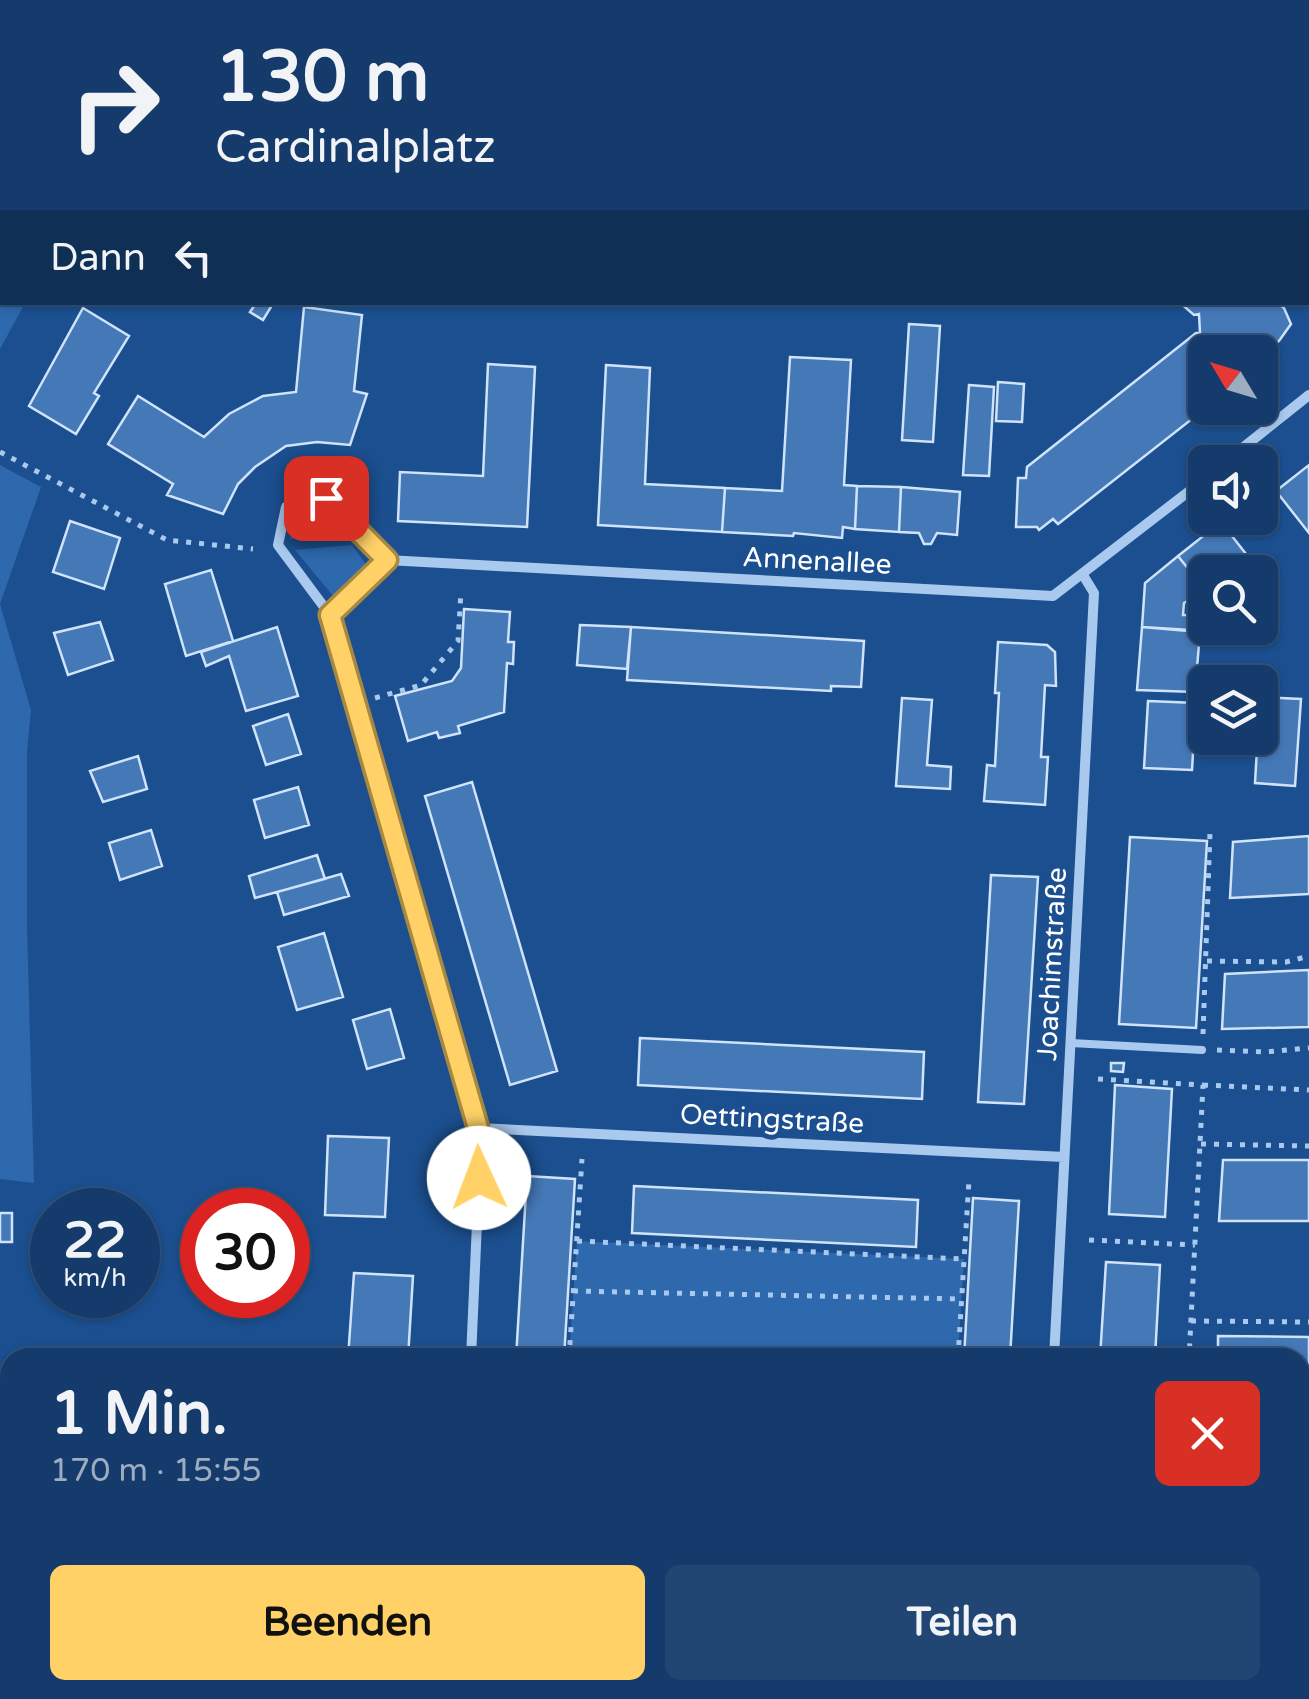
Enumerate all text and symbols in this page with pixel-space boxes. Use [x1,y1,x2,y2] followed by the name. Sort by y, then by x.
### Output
[215,36,429,120] text: 130 m
[50,40,180,170] icon: right
[215,121,496,175] text: Cardinalplatz
[166,230,221,285] icon: left
[50,235,146,281] text: Dann
[1188,335,1278,425] north arrow
[1188,335,1278,755] map controls
[1188,445,1278,535] button: sound
[284,456,369,541] pin
[299,471,354,526] icon: arrive
[742,540,892,582] street label: Annenallee
[1188,555,1278,645] button: search
[1188,665,1278,755] button: layers
[1030,866,1074,1062] street label: Joachimstraße
[679,1097,865,1141] street label: Oettingstraße
[427,1126,531,1230] position arrow
[180,1188,310,1318] speed limit sign: 30
[64,1211,126,1271] text: 22
[64,1263,126,1293] text: km/h
[50,1378,228,1450] text: 1 Min.
[1155,1381,1260,1486] button: close
[50,1452,262,1490] text: 170 m · 15:55
[50,1565,645,1680] button: Beenden
[665,1565,1260,1680] button: Teilen

